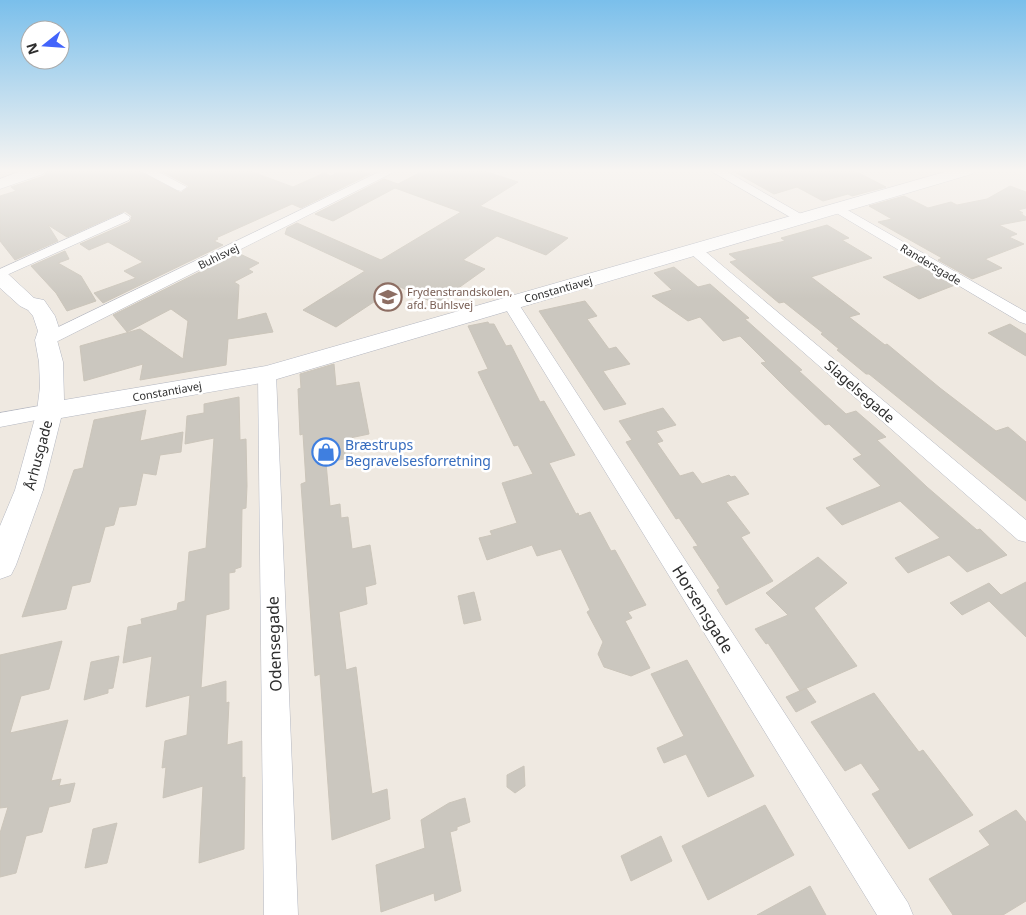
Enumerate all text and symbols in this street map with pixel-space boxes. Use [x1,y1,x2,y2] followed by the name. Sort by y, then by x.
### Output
[20,20,70,70] north arrow
[21,41,43,57] text: N
[195,240,241,272] street label: Buhlsvej
[898,240,964,288] street label: Randersgade
[522,272,594,306] street label: Constantiavej
[373,282,403,312] school or university icon: Frydenstrandskolen, afd. Buhlsvej
[407,284,513,312] place label: Frydenstrandskolen, afd. Buhlsvej
[821,355,899,427] street label: Slagelsegade
[131,378,203,404] street label: Constantiavej
[20,418,56,492] street label: Århusgade
[345,435,491,470] place label: Bræstrups Begravelsesforretning
[311,437,341,467] shop icon: Bræstrups Begravelsesforretning
[667,561,739,657] street label: Horsensgade
[261,596,287,692] street label: Odensegade

